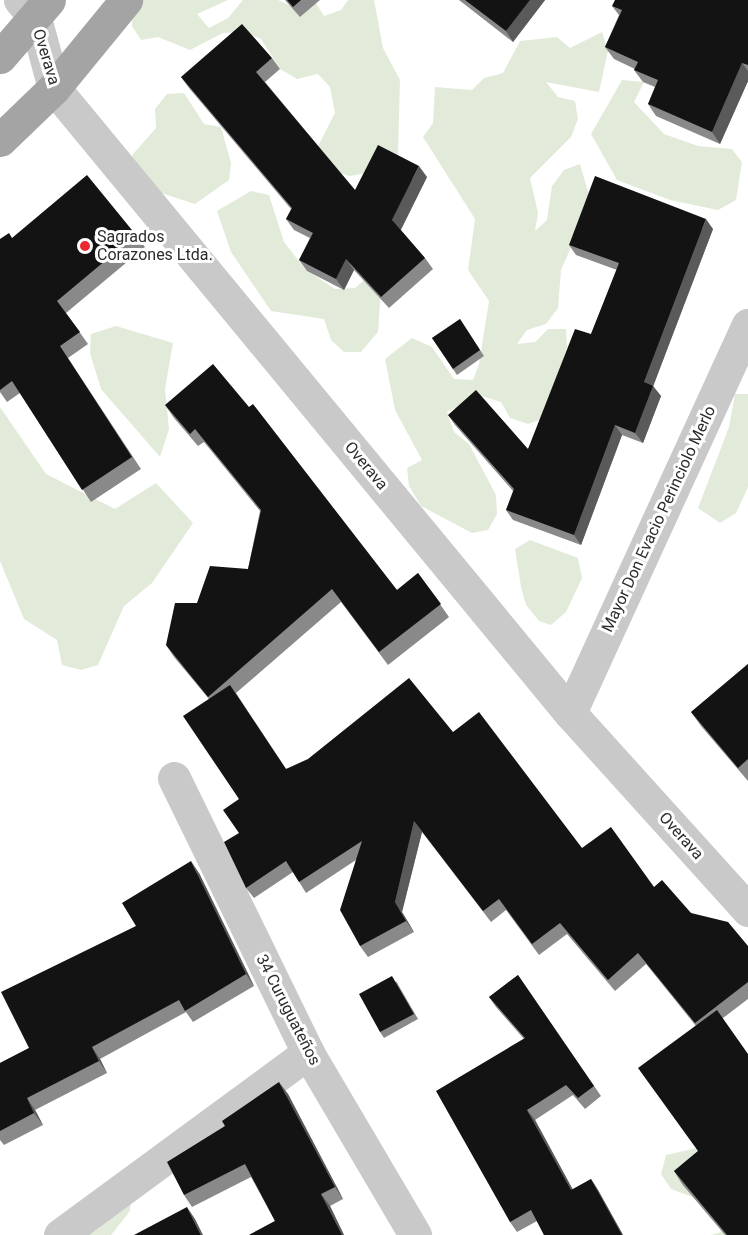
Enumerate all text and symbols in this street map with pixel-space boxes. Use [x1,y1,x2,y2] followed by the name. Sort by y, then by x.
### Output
[28,27,64,87] street label: Overava
[97,227,213,265] place label: Sagrados Corazones Ltda.
[78,239,92,253] marker: Sagrados Corazones Ltda.
[598,403,720,635] street label: Mayor Don Evacio Perinciolo Merlo
[340,438,392,494] street label: Overava
[655,808,707,864] street label: Overava
[252,951,324,1069] street label: 34 Curuguateños

